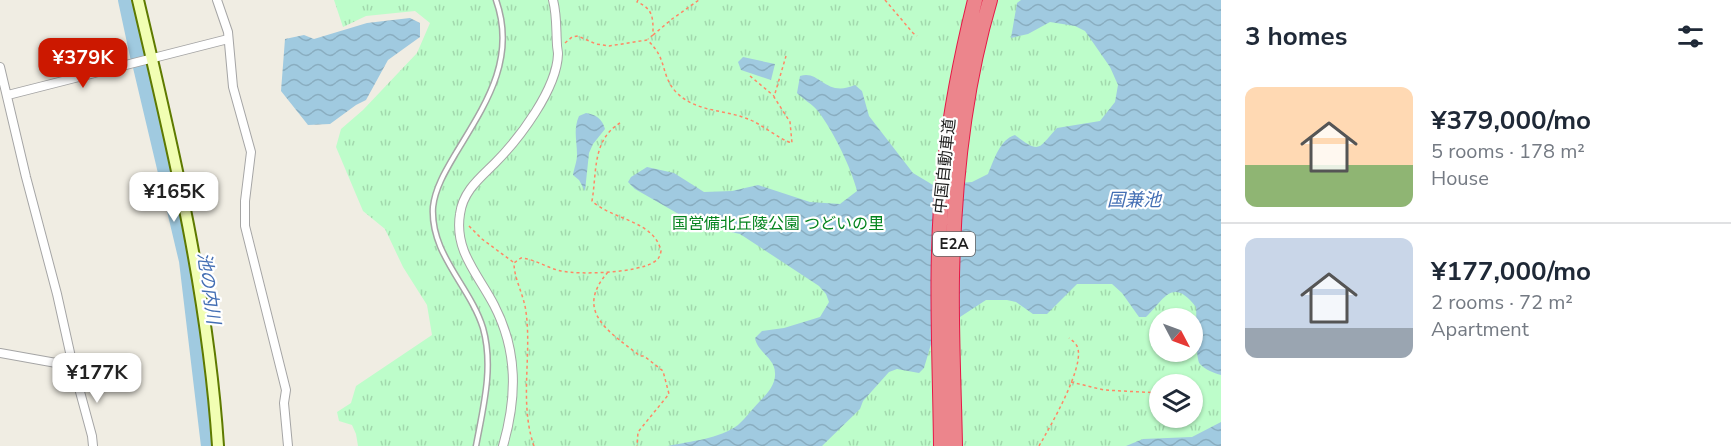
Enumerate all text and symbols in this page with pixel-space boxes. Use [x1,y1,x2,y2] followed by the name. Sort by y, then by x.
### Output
[1245,19,1347,54] text: 3 homes
[1674,20,1707,53] icon: filters
[41,38,125,89] pin: ¥379K
[52,44,114,71] text: ¥379K
[1431,103,1591,138] text: ¥379,000/mo
[1293,111,1365,183] icon: home
[929,117,961,215] street label: 中国自動車道
[1431,138,1585,165] text: 5 rooms · 178 m²
[1431,165,1489,192] text: House
[132,172,216,223] pin: ¥165K
[143,178,205,205] text: ¥165K
[1107,188,1163,212] water label: 国兼池
[672,213,884,235] park label: 国営備北丘陵公園 つどいの里
[933,232,975,256] road number: E2A
[192,251,226,327] water label: 池の内川
[1431,254,1591,289] text: ¥177,000/mo
[1293,262,1365,334] icon: home
[1431,289,1573,316] text: 2 rooms · 72 m²
[1149,308,1203,362] north arrow
[1149,308,1203,428] map controls
[1431,316,1529,343] text: Apartment
[55,353,139,404] pin: ¥177K
[66,359,128,386] text: ¥177K
[1149,374,1203,428] button: layers

